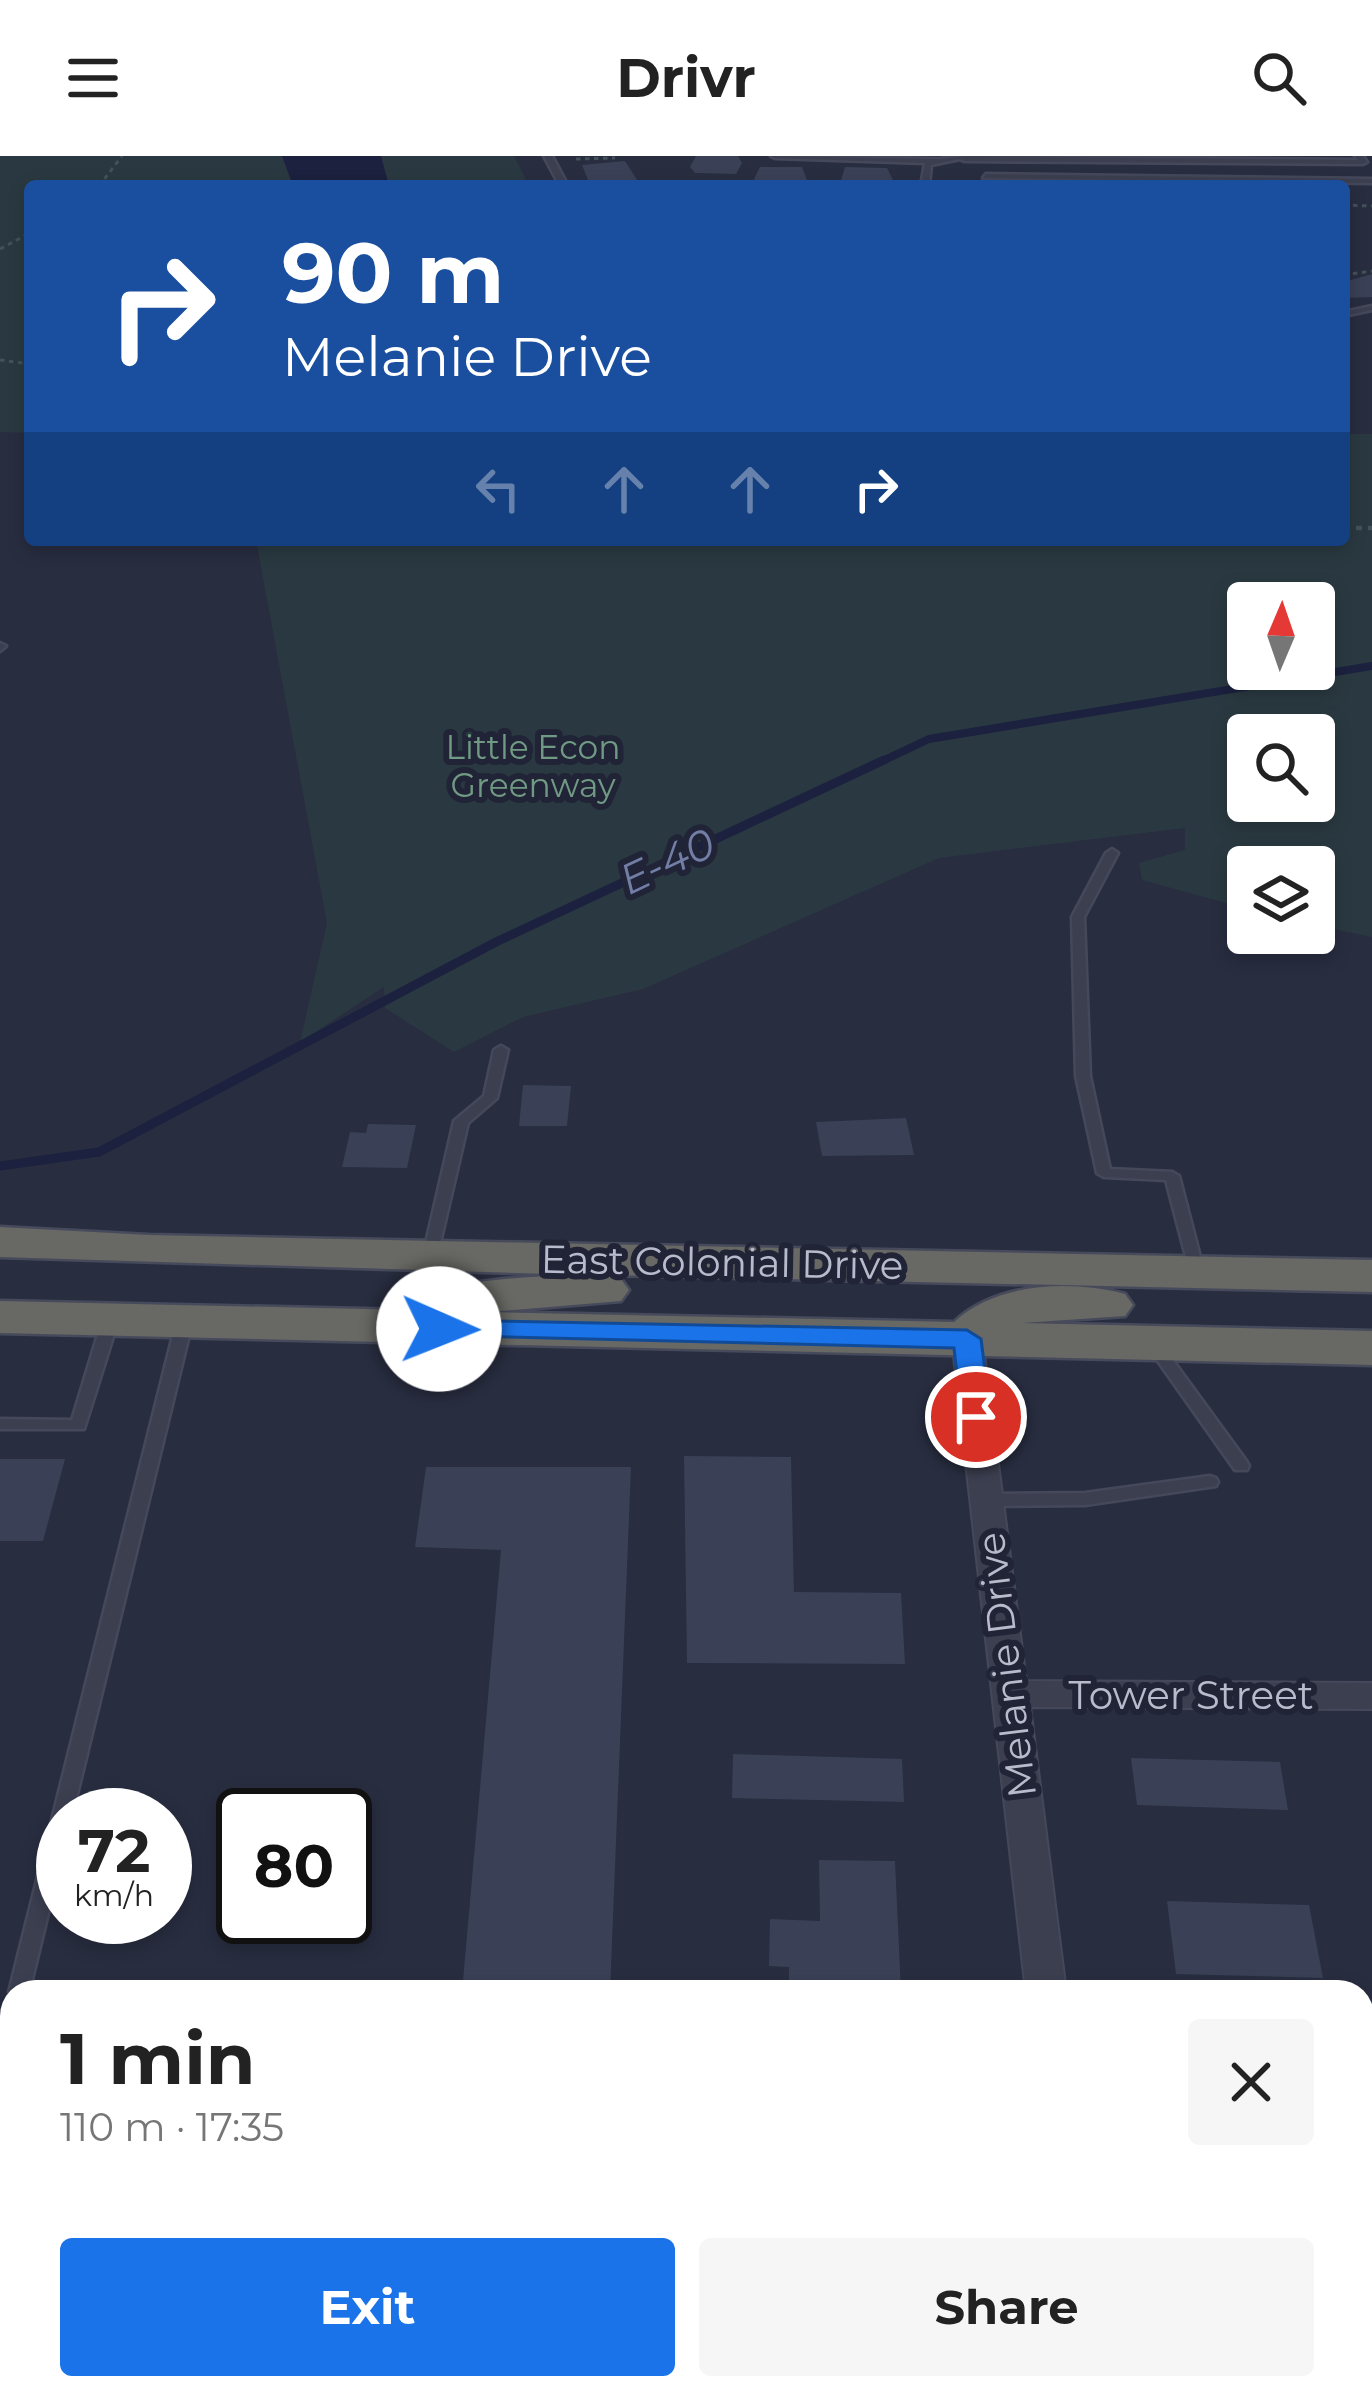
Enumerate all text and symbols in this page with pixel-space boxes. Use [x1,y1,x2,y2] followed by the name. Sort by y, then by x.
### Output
[60,45,126,111] icon: menu
[616,45,756,111] text: Drivr
[1246,45,1312,111] icon: search
[282,222,504,324] text: 90 m
[84,228,240,384] icon: right
[282,324,652,390] text: Melanie Drive
[465,456,531,522] icon: left
[591,456,657,522] icon: ahead
[717,456,783,522] icon: ahead
[843,456,909,522] icon: right
[1227,582,1335,690] north arrow
[1227,582,1335,954] map controls
[1227,714,1335,822] button: search
[446,727,620,805] park label: Little Econ Greenway
[611,816,723,906] water label: E-40
[1227,846,1335,954] button: layers
[540,1235,904,1289] street label: East Colonial Drive
[376,1266,502,1392] position arrow
[925,1366,1027,1468] pin
[943,1384,1009,1450] icon: arrive
[966,1530,1046,1800] street label: Melanie Drive
[1068,1671,1314,1719] street label: Tower Street
[216,1788,372,1944] speed limit sign: 80
[78,1814,150,1887] text: 72
[74,1877,154,1914] text: km/h
[60,2014,256,2102] text: 1 min
[1188,2019,1314,2145] button: close
[60,2103,284,2151] text: 110 m · 17:35
[60,2238,675,2376] button: Exit
[699,2238,1314,2376] button: Share

